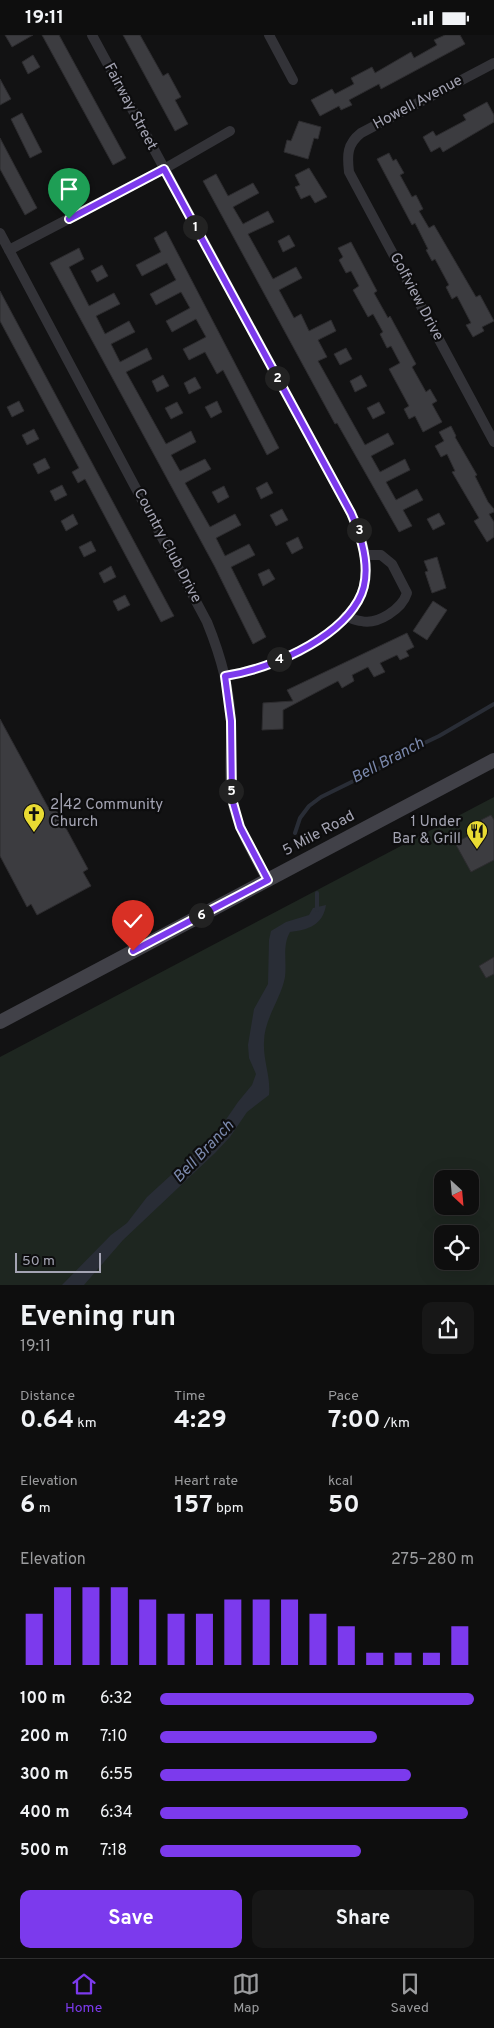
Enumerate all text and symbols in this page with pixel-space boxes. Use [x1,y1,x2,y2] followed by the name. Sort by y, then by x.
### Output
[25,6,64,30] text: 19:11
[99,60,161,154] street label: Fairway Street
[370,72,466,134] street label: Howell Avenue
[48,168,90,219] pin
[55,175,83,203] icon: arrive
[182,215,208,239] pin: 1
[193,219,198,236] text: 1
[385,250,447,344] street label: Golfview Drive
[264,365,290,391] pin: 2
[273,370,282,387] text: 2
[129,485,205,607] street label: Country Club Drive
[346,517,372,543] pin: 3
[355,522,364,539] text: 3
[266,647,292,671] pin: 4
[275,651,284,668] text: 4
[348,733,428,788] water label: Bell Branch
[218,779,244,803] pin: 5
[227,783,236,800] text: 5
[50,793,163,832] place label: 2|42 Community Church
[22,802,46,833] church icon: 2|42 Community Church
[280,807,358,861] street label: 5 Mile Road
[392,813,461,849] place label: 1 Under Bar & Grill
[465,819,489,850] restaurant icon: 1 Under Bar & Grill
[112,900,154,951] pin
[188,903,214,927] pin: 6
[119,907,147,935] icon: check
[197,907,206,924] text: 6
[169,1116,239,1188] water label: Bell Branch
[434,1170,479,1215] north arrow
[434,1170,479,1270] map controls
[434,1225,479,1270] button: locate
[15,1251,101,1274] scale bar
[22,1253,55,1270] text: 50 m
[20,1300,176,1336] text: Evening run
[422,1302,474,1354] button: share
[20,1337,51,1357] text: 19:11
[20,1388,75,1405] text: Distance
[174,1388,205,1405] text: Time
[328,1388,359,1405] text: Pace
[20,1405,74,1437] text: 0.64
[174,1405,227,1437] text: 4:29
[328,1405,381,1437] text: 7:00
[74,1415,97,1432] text: km
[381,1415,410,1432] text: /km
[20,1473,78,1490] text: Elevation
[174,1473,238,1490] text: Heart rate
[328,1473,353,1490] text: kcal
[20,1490,35,1522] text: 6
[174,1490,213,1522] text: 157
[328,1490,360,1522] text: 50
[35,1500,51,1517] text: m
[213,1500,244,1517] text: bpm
[20,1550,86,1570] text: Elevation
[391,1550,474,1570] text: 275–280 m
[20,1689,66,1709] text: 100 m
[100,1689,132,1709] text: 6:32
[20,1727,69,1747] text: 200 m
[100,1727,128,1747] text: 7:10
[20,1765,68,1785] text: 300 m
[100,1765,133,1785] text: 6:55
[20,1803,69,1823] text: 400 m
[100,1803,133,1823] text: 6:34
[20,1841,69,1861] text: 500 m
[100,1841,127,1861] text: 7:18
[20,1890,242,1948] button: Save
[252,1890,474,1948] button: Share
[65,1970,102,2017] tab: Home
[232,1970,260,2017] tab: Map
[390,1970,429,2017] tab: Saved

